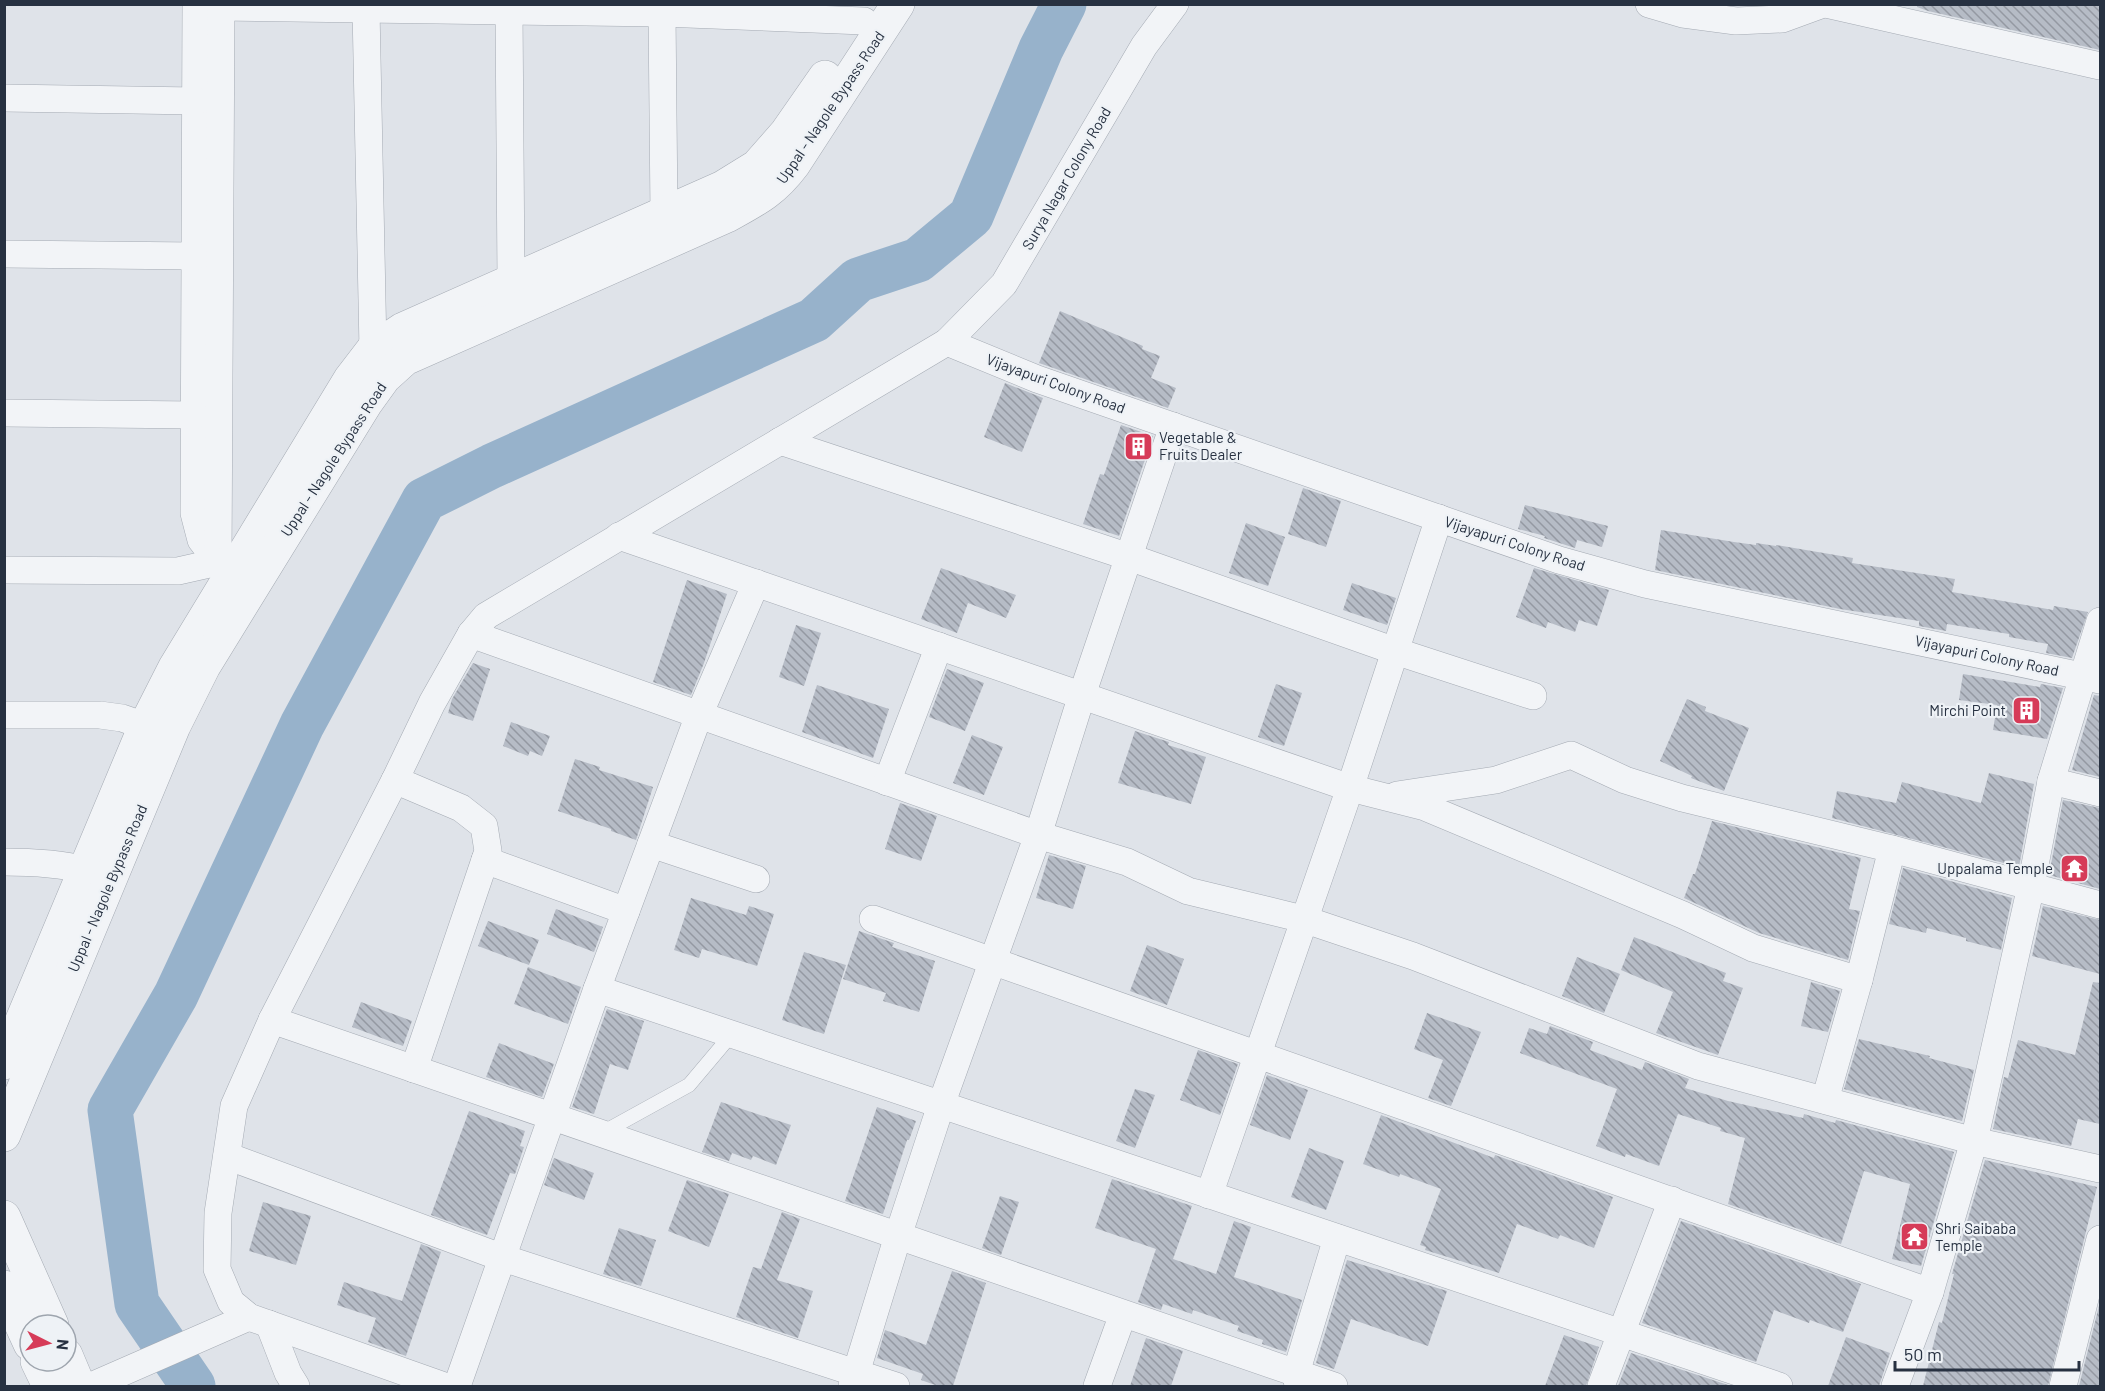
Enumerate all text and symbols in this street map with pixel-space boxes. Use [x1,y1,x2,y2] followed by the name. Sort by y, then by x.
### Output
[772,27,888,187] street label: Uppal - Nagole Bypass Road
[1018,103,1114,253] street label: Surya Nagar Colony Road
[984,349,1128,417] street label: Vijayapuri Colony Road
[276,378,390,540] street label: Uppal - Nagole Bypass Road
[1159,428,1243,463] place label: Vegetable & Fruits Dealer
[1122,430,1154,462] building icon: Vegetable & Fruits Dealer
[1442,512,1588,574] street label: Vijayapuri Colony Road
[1913,631,2061,679] street label: Vijayapuri Colony Road
[2011,694,2043,726] building icon: Mirchi Point
[1929,701,2006,719] place label: Mirchi Point
[63,802,151,974] street label: Uppal - Nagole Bypass Road
[2058,852,2090,884] temple icon: Uppalama Temple
[1937,859,2053,877] place label: Uppalama Temple
[1935,1219,2016,1254] place label: Shri Saibaba Temple
[1898,1221,1930,1253] temple icon: Shri Saibaba Temple
[18,1313,78,1373] north arrow
[1895,1334,2080,1372] scale bar
[53,1338,73,1351] text: N
[1904,1343,1942,1365] text: 50 m

